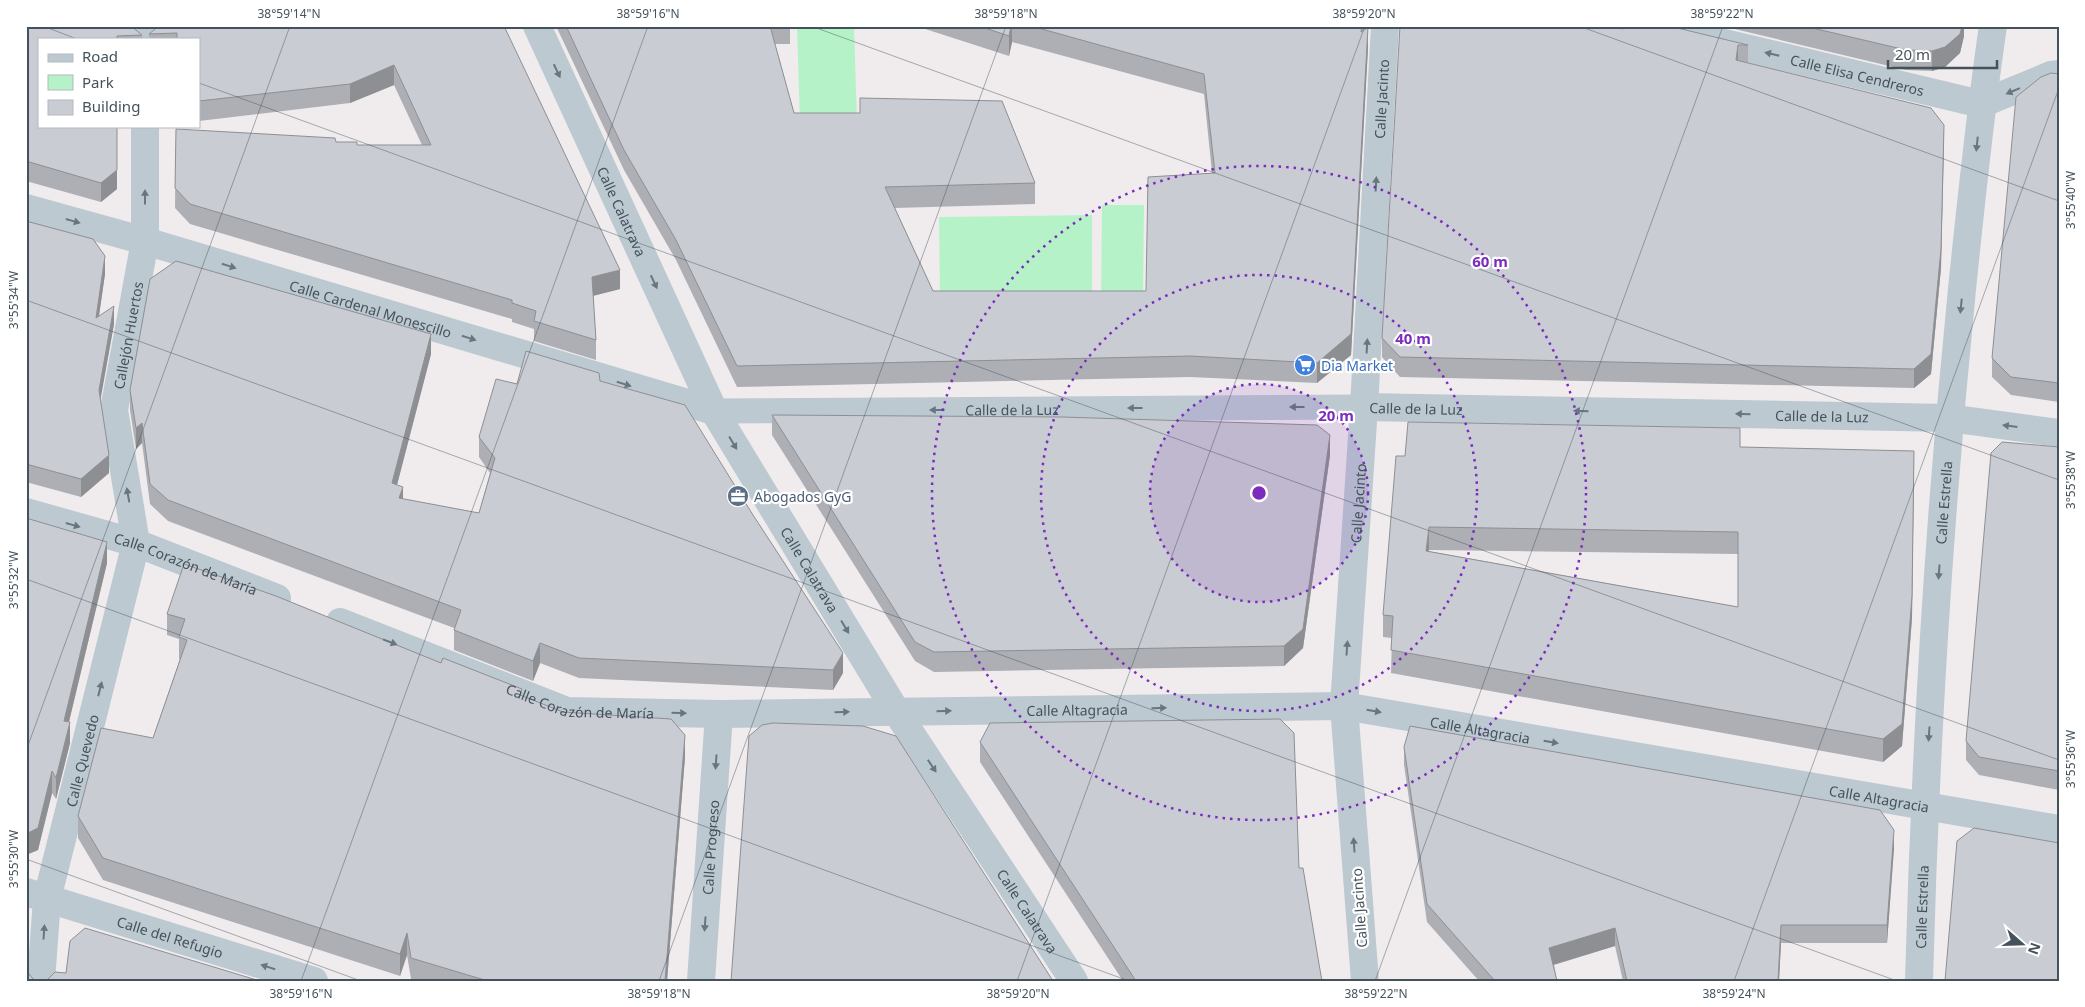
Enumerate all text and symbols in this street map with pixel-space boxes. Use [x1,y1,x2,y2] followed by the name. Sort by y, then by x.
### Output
[257,5,321,22] text: 38°59'14"N
[616,5,680,22] text: 38°59'16"N
[974,5,1038,22] text: 38°59'18"N
[1332,5,1396,22] text: 38°59'20"N
[1690,5,1754,22] text: 38°59'22"N
[38,38,200,128] legend
[1888,38,1996,70] scale bar
[1895,44,1930,64] text: 20 m
[82,46,118,66] text: Road
[1788,49,1926,100] street label: Calle Elisa Cendreros
[1764,50,1779,58] one-way arrow
[1369,59,1393,139] street label: Calle Jacinto
[553,63,561,78] one-way arrow
[82,72,114,92] text: Park
[2006,87,2020,95] one-way arrow
[82,96,140,116] text: Building
[1973,136,1981,152] one-way arrow
[593,163,651,259] street label: Calle Calatrava
[2062,171,2079,229] text: 3°55'40"W
[1372,176,1380,192] one-way arrow
[141,188,149,204] one-way arrow
[66,217,81,225] one-way arrow
[1472,251,1508,271] text: 60 m
[222,263,237,271] one-way arrow
[5,271,22,329] text: 3°55'34"W
[287,275,454,342] street label: Calle Cardenal Monescillo
[651,275,659,289] one-way arrow
[109,279,147,391] street label: Callejón Huertos
[1957,298,1965,314] one-way arrow
[1395,328,1431,348] text: 40 m
[461,334,476,342] one-way arrow
[1363,338,1371,354] one-way arrow
[1293,353,1317,377] supermarket icon: Dia Market
[1321,356,1393,375] place label: Dia Market
[617,381,632,389] one-way arrow
[1369,398,1463,418] street label: Calle de la Luz
[965,399,1059,419] street label: Calle de la Luz
[1289,403,1305,411] one-way arrow
[1127,404,1143,412] one-way arrow
[1318,405,1354,425] text: 20 m
[1775,405,1869,426] street label: Calle de la Luz
[929,406,945,414] one-way arrow
[1573,407,1589,415] one-way arrow
[1735,410,1751,418] one-way arrow
[2002,422,2018,430] one-way arrow
[729,437,738,450] one-way arrow
[2062,451,2079,509] text: 3°55'38"W
[1931,460,1956,545] street label: Calle Estrella
[1345,463,1370,544] street label: Calle Jacinto
[726,484,750,508] office icon: Abogados GyG
[1250,484,1268,502] centre of rings
[124,487,132,503] one-way arrow
[754,487,851,506] place label: Abogados GyG
[66,522,81,530] one-way arrow
[777,523,843,616] street label: Calle Calatrava
[112,528,260,599] street label: Calle Corazón de María
[5,551,22,609] text: 3°55'32"W
[1935,564,1943,580] one-way arrow
[840,621,849,634] one-way arrow
[382,639,397,646] one-way arrow
[1344,640,1352,656] one-way arrow
[503,679,654,722] street label: Calle Corazón de María
[96,681,104,696] one-way arrow
[1026,699,1128,720] street label: Calle Altagracia
[1152,704,1168,712] one-way arrow
[937,707,953,715] one-way arrow
[834,708,850,716] one-way arrow
[1366,708,1382,716] one-way arrow
[671,709,687,717] one-way arrow
[1429,711,1532,747] street label: Calle Altagracia
[61,712,102,809] street label: Calle Quevedo
[1924,727,1932,743] one-way arrow
[2062,730,2079,788] text: 3°55'36"W
[1544,738,1560,746] one-way arrow
[712,754,720,770] one-way arrow
[927,760,937,773] one-way arrow
[1828,780,1931,816] street label: Calle Altagracia
[697,799,723,895] street label: Calle Progreso
[5,830,22,888] text: 3°55'30"W
[1350,837,1358,853] one-way arrow
[993,865,1062,957] street label: Calle Calatrava
[1910,865,1932,949] street label: Calle Estrella
[1347,868,1371,948] street label: Calle Jacinto
[115,911,226,962] street label: Calle del Refugio
[700,917,708,933] one-way arrow
[1998,920,2048,970] north arrow
[41,924,49,940] one-way arrow
[2024,940,2046,957] text: N
[260,962,275,970] one-way arrow
[269,985,333,1002] text: 38°59'16"N
[627,985,691,1002] text: 38°59'18"N
[986,985,1050,1002] text: 38°59'20"N
[1344,985,1408,1002] text: 38°59'22"N
[1702,985,1766,1002] text: 38°59'24"N

